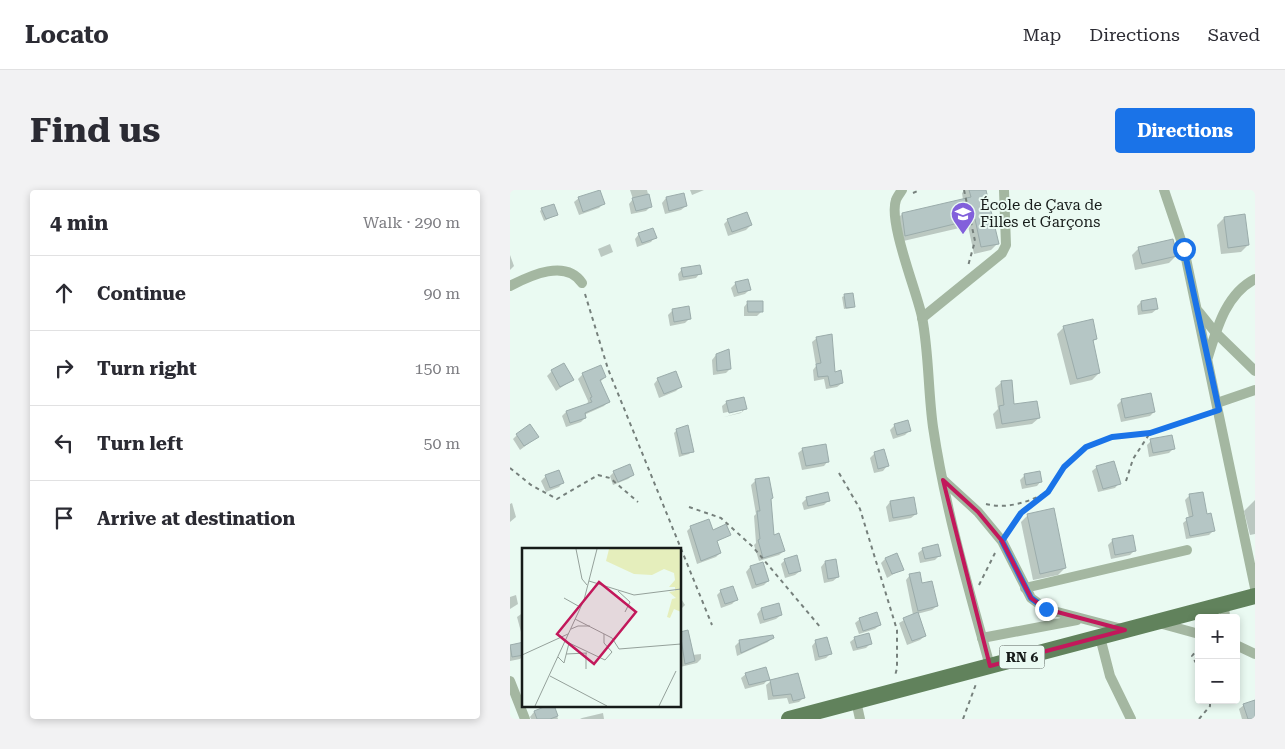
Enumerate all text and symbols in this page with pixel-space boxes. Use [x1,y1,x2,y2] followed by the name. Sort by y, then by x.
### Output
[25,21,109,49] text: Locato
[1023,24,1061,45] text: Map
[1089,24,1180,45] text: Directions
[1208,24,1260,45] text: Saved
[1115,108,1255,153] button: Directions
[30,110,160,151] text: Find us
[980,196,1102,231] place label: École de Çava de Filles et Garçons
[950,201,976,235] school or university icon: École de Çava de Filles et Garçons
[50,211,108,235] text: 4 min
[363,213,460,232] text: Walk · 290 m
[1173,238,1196,261] route start
[50,279,78,307] icon: ahead
[97,282,186,305] text: Continue
[423,284,460,303] text: 90 m
[50,354,78,382] icon: right
[97,357,197,380] text: Turn right
[414,359,460,378] text: 150 m
[50,429,78,457] icon: left
[97,432,183,455] text: Turn left
[423,434,460,453] text: 50 m
[50,504,78,532] icon: arrive
[97,507,295,530] text: Arrive at destination
[522,548,681,706] inset map
[1035,598,1058,621] route end
[1195,614,1240,704] map controls
[1195,614,1240,659] button: +
[1000,646,1044,668] road number: RN 6
[1195,659,1240,704] button: −

